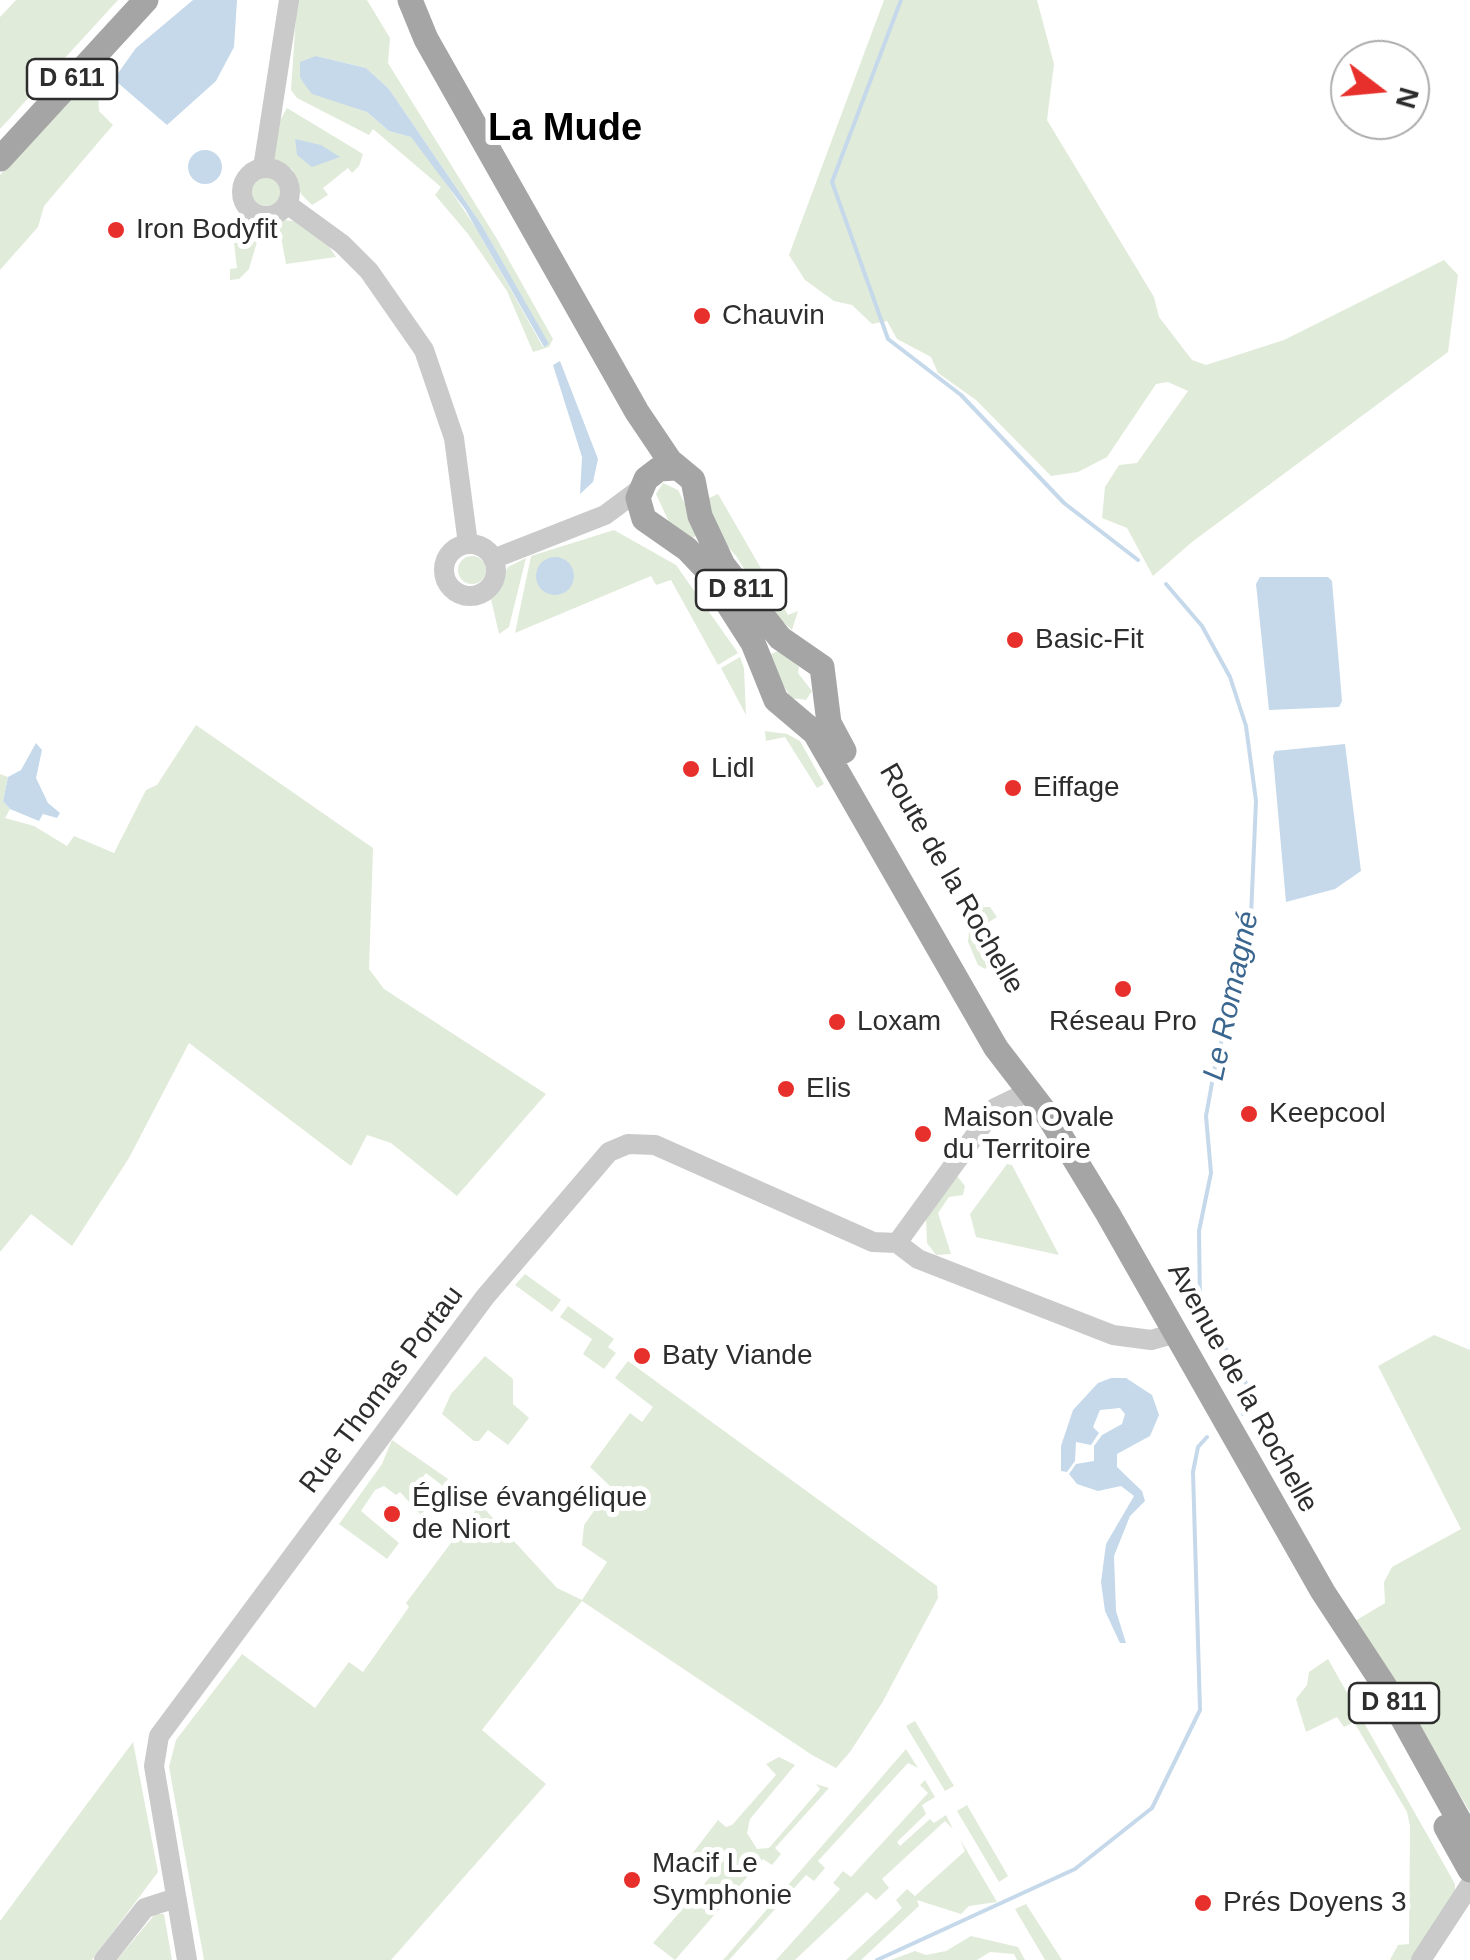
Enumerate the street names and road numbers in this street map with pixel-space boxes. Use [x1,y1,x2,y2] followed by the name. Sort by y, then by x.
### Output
[27,59,117,99] road number: D 611
[696,570,786,610] road number: D 811
[871,758,1031,1000] street label: Route de la Rochelle
[1160,1258,1324,1518] street label: Avenue de la Rochelle
[293,1280,471,1500] street label: Rue Thomas Portau
[1349,1683,1439,1723] road number: D 811

